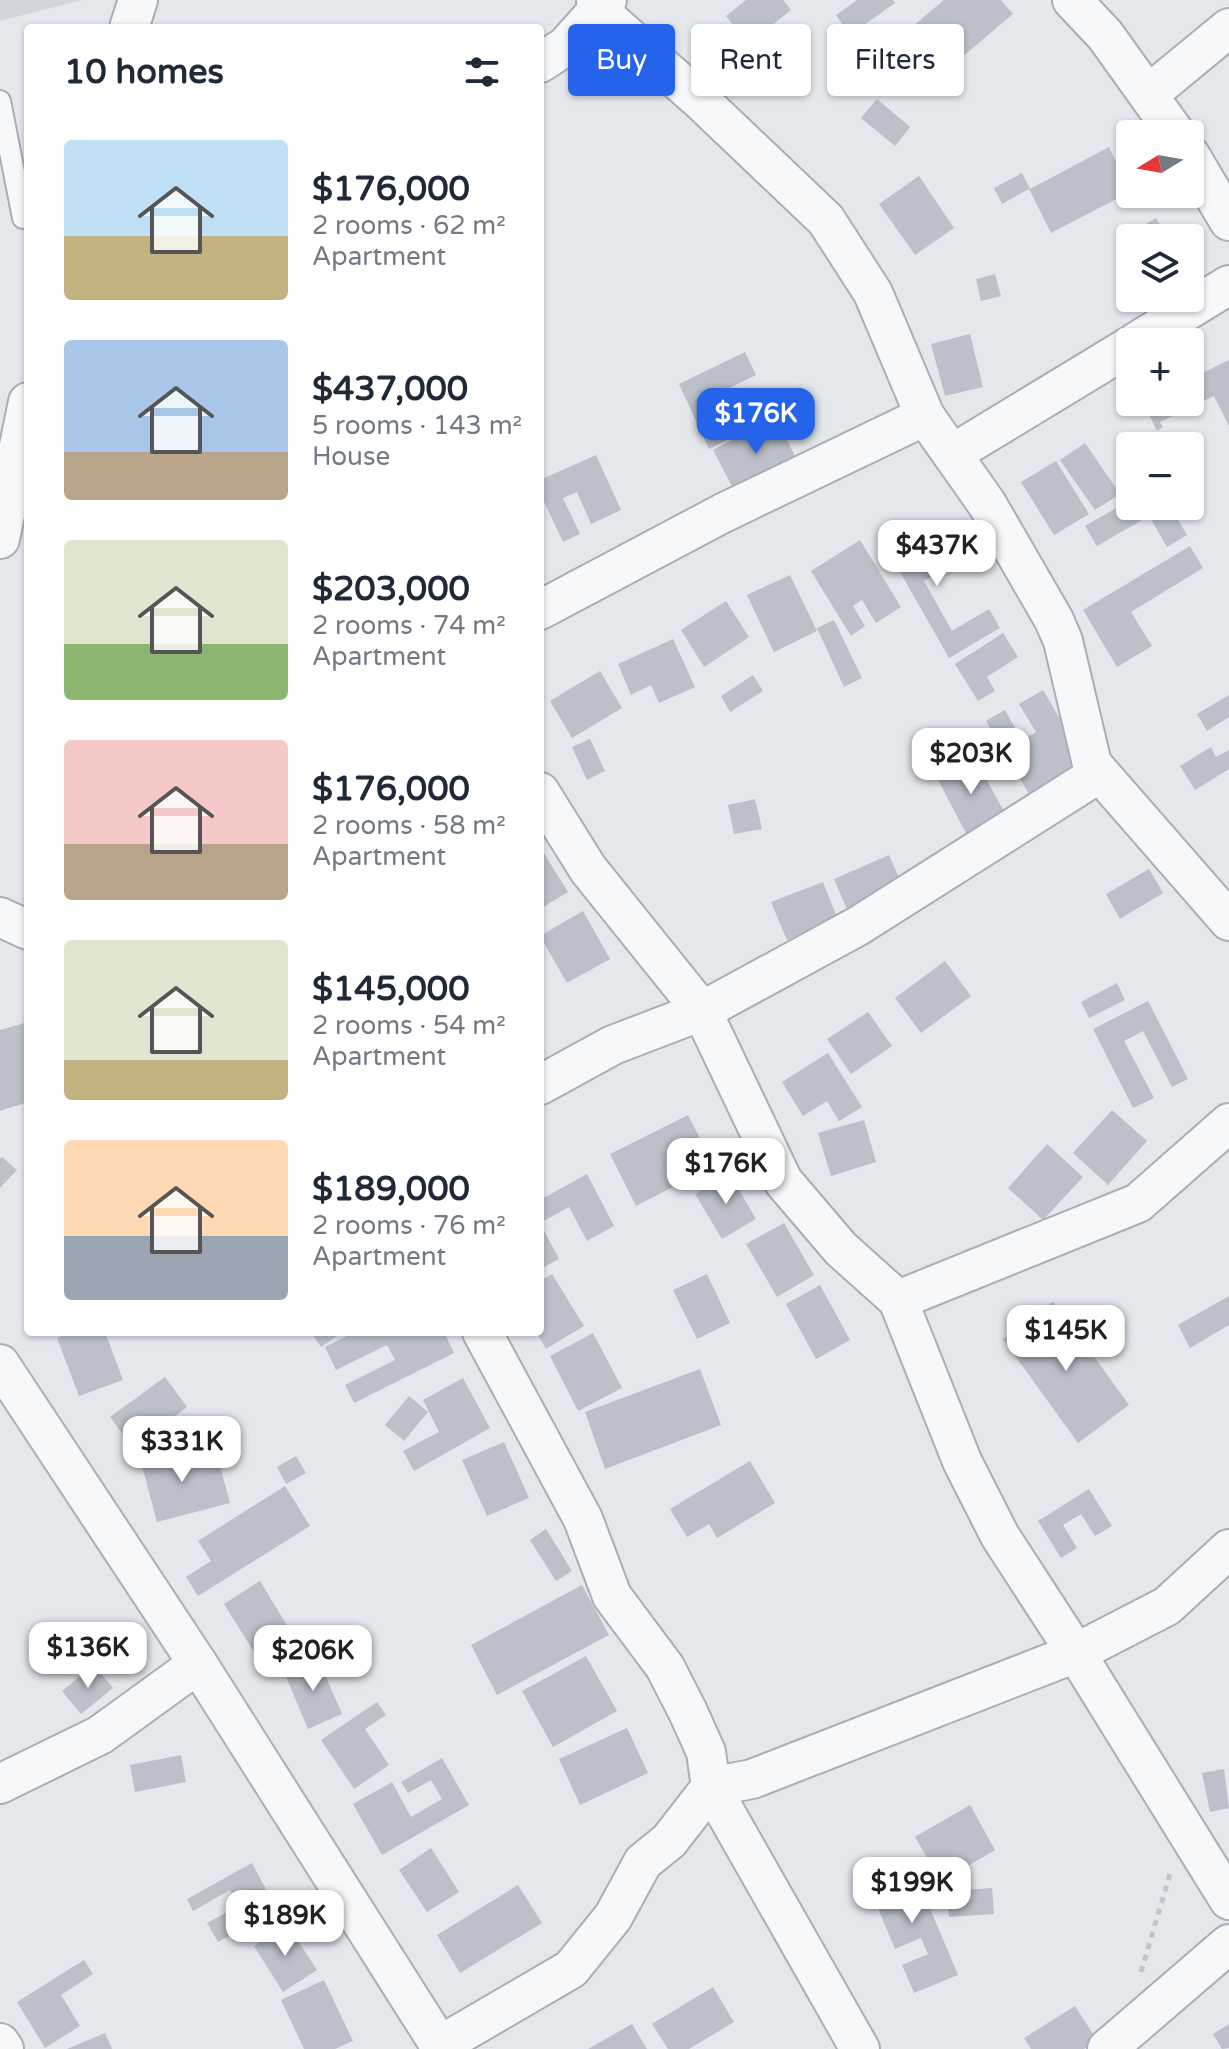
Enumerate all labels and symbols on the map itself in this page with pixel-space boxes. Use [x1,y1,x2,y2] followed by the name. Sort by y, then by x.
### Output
[1116,120,1204,208] north arrow
[700,388,812,456] pin: $176K
[881,520,993,588] pin: $437K
[915,728,1027,796] pin: $203K
[670,1138,782,1206] pin: $176K
[1010,1305,1122,1373] pin: $145K
[126,1416,238,1484] pin: $331K
[32,1622,144,1690] pin: $136K
[257,1625,369,1693] pin: $206K
[856,1857,968,1925] pin: $199K
[229,1890,341,1958] pin: $189K

